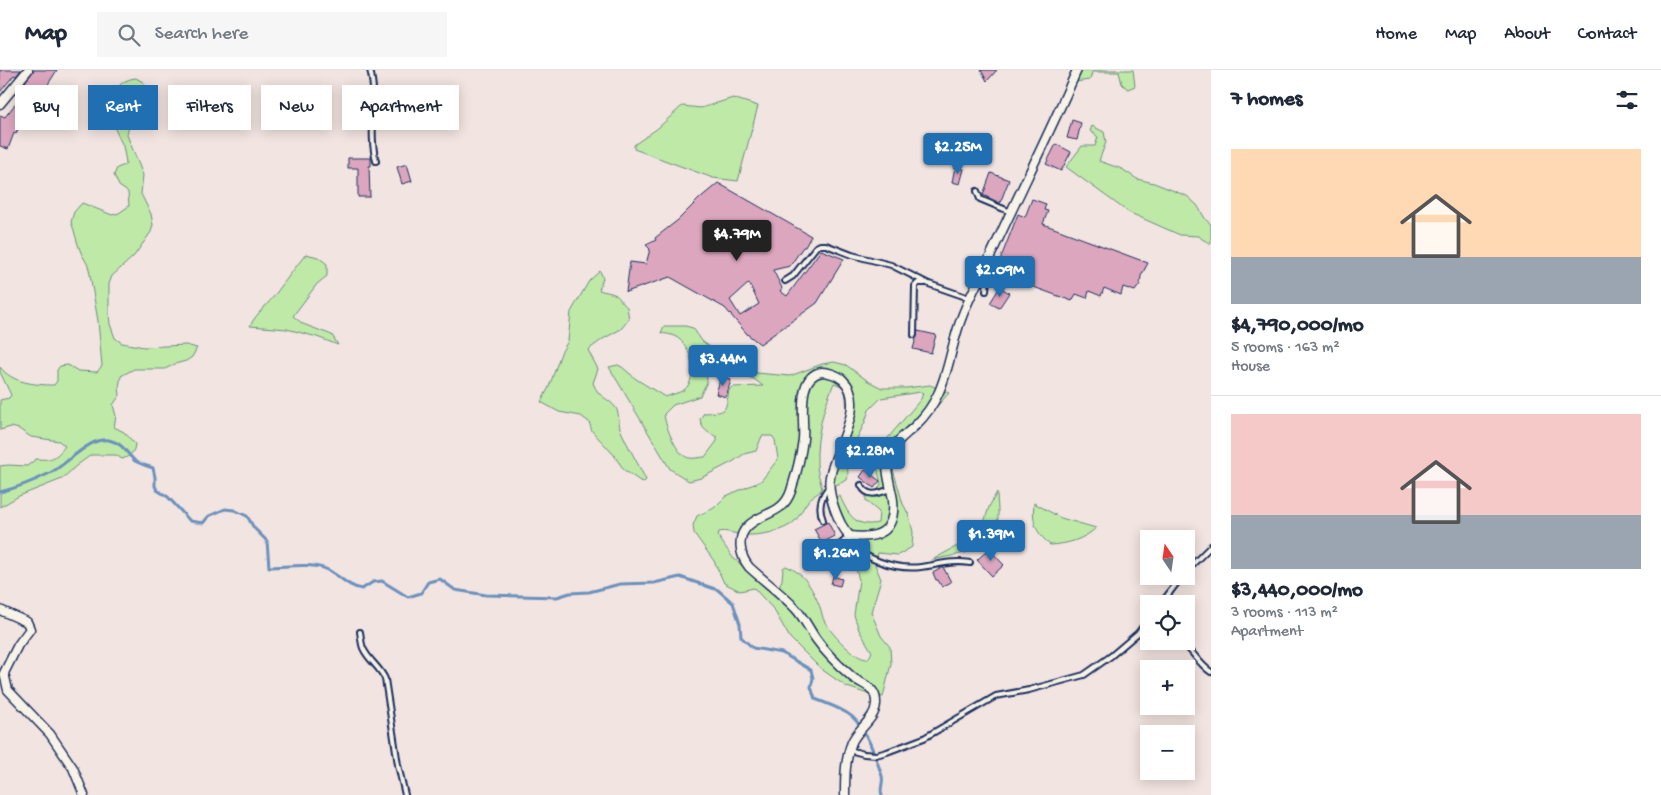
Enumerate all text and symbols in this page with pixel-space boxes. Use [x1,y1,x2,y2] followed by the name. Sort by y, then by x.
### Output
[97,12,447,57] search box
[25,20,67,49] text: Map
[115,21,143,49] icon: search
[155,23,248,46] text: Search here
[1375,24,1417,45] text: Home
[1445,24,1476,45] text: Map
[1504,24,1550,45] text: About
[1578,24,1636,45] text: Contact
[15,85,78,130] chip: Buy
[88,85,158,130] chip: Rent
[168,85,251,130] chip: Filters
[261,85,332,130] chip: New
[342,85,459,130] chip: Apartment
[1613,86,1641,114] icon: filters
[1231,88,1303,113] text: 7 homes
[917,132,999,175] pin: $2.25M
[934,139,982,158] text: $2.25M
[1391,181,1481,271] icon: home
[696,220,778,262] pin: $4.79M
[713,226,761,245] text: $4.79M
[959,256,1041,298] pin: $2.09M
[976,262,1024,281] text: $2.09M
[1231,314,1364,339] text: $4,790,000/mo
[1231,339,1340,358] text: 5 rooms · 163 m²
[682,344,764,387] pin: $3.44M
[700,351,746,370] text: $3.44M
[1231,358,1270,377] text: House
[829,436,911,479] pin: $2.28M
[846,443,894,462] text: $2.28M
[1391,447,1481,537] icon: home
[950,520,1032,562] pin: $1.39M
[968,526,1014,545] text: $1.39M
[1140,530,1195,585] north arrow
[1140,530,1195,780] map controls
[795,538,877,581] pin: $1.26M
[813,545,859,564] text: $1.26M
[1231,579,1363,604] text: $3,440,000/mo
[1140,595,1195,650] button: locate
[1231,604,1338,623] text: 3 rooms · 113 m²
[1231,623,1303,642] text: Apartment
[1140,660,1195,715] button: +
[1140,725,1195,780] button: −

